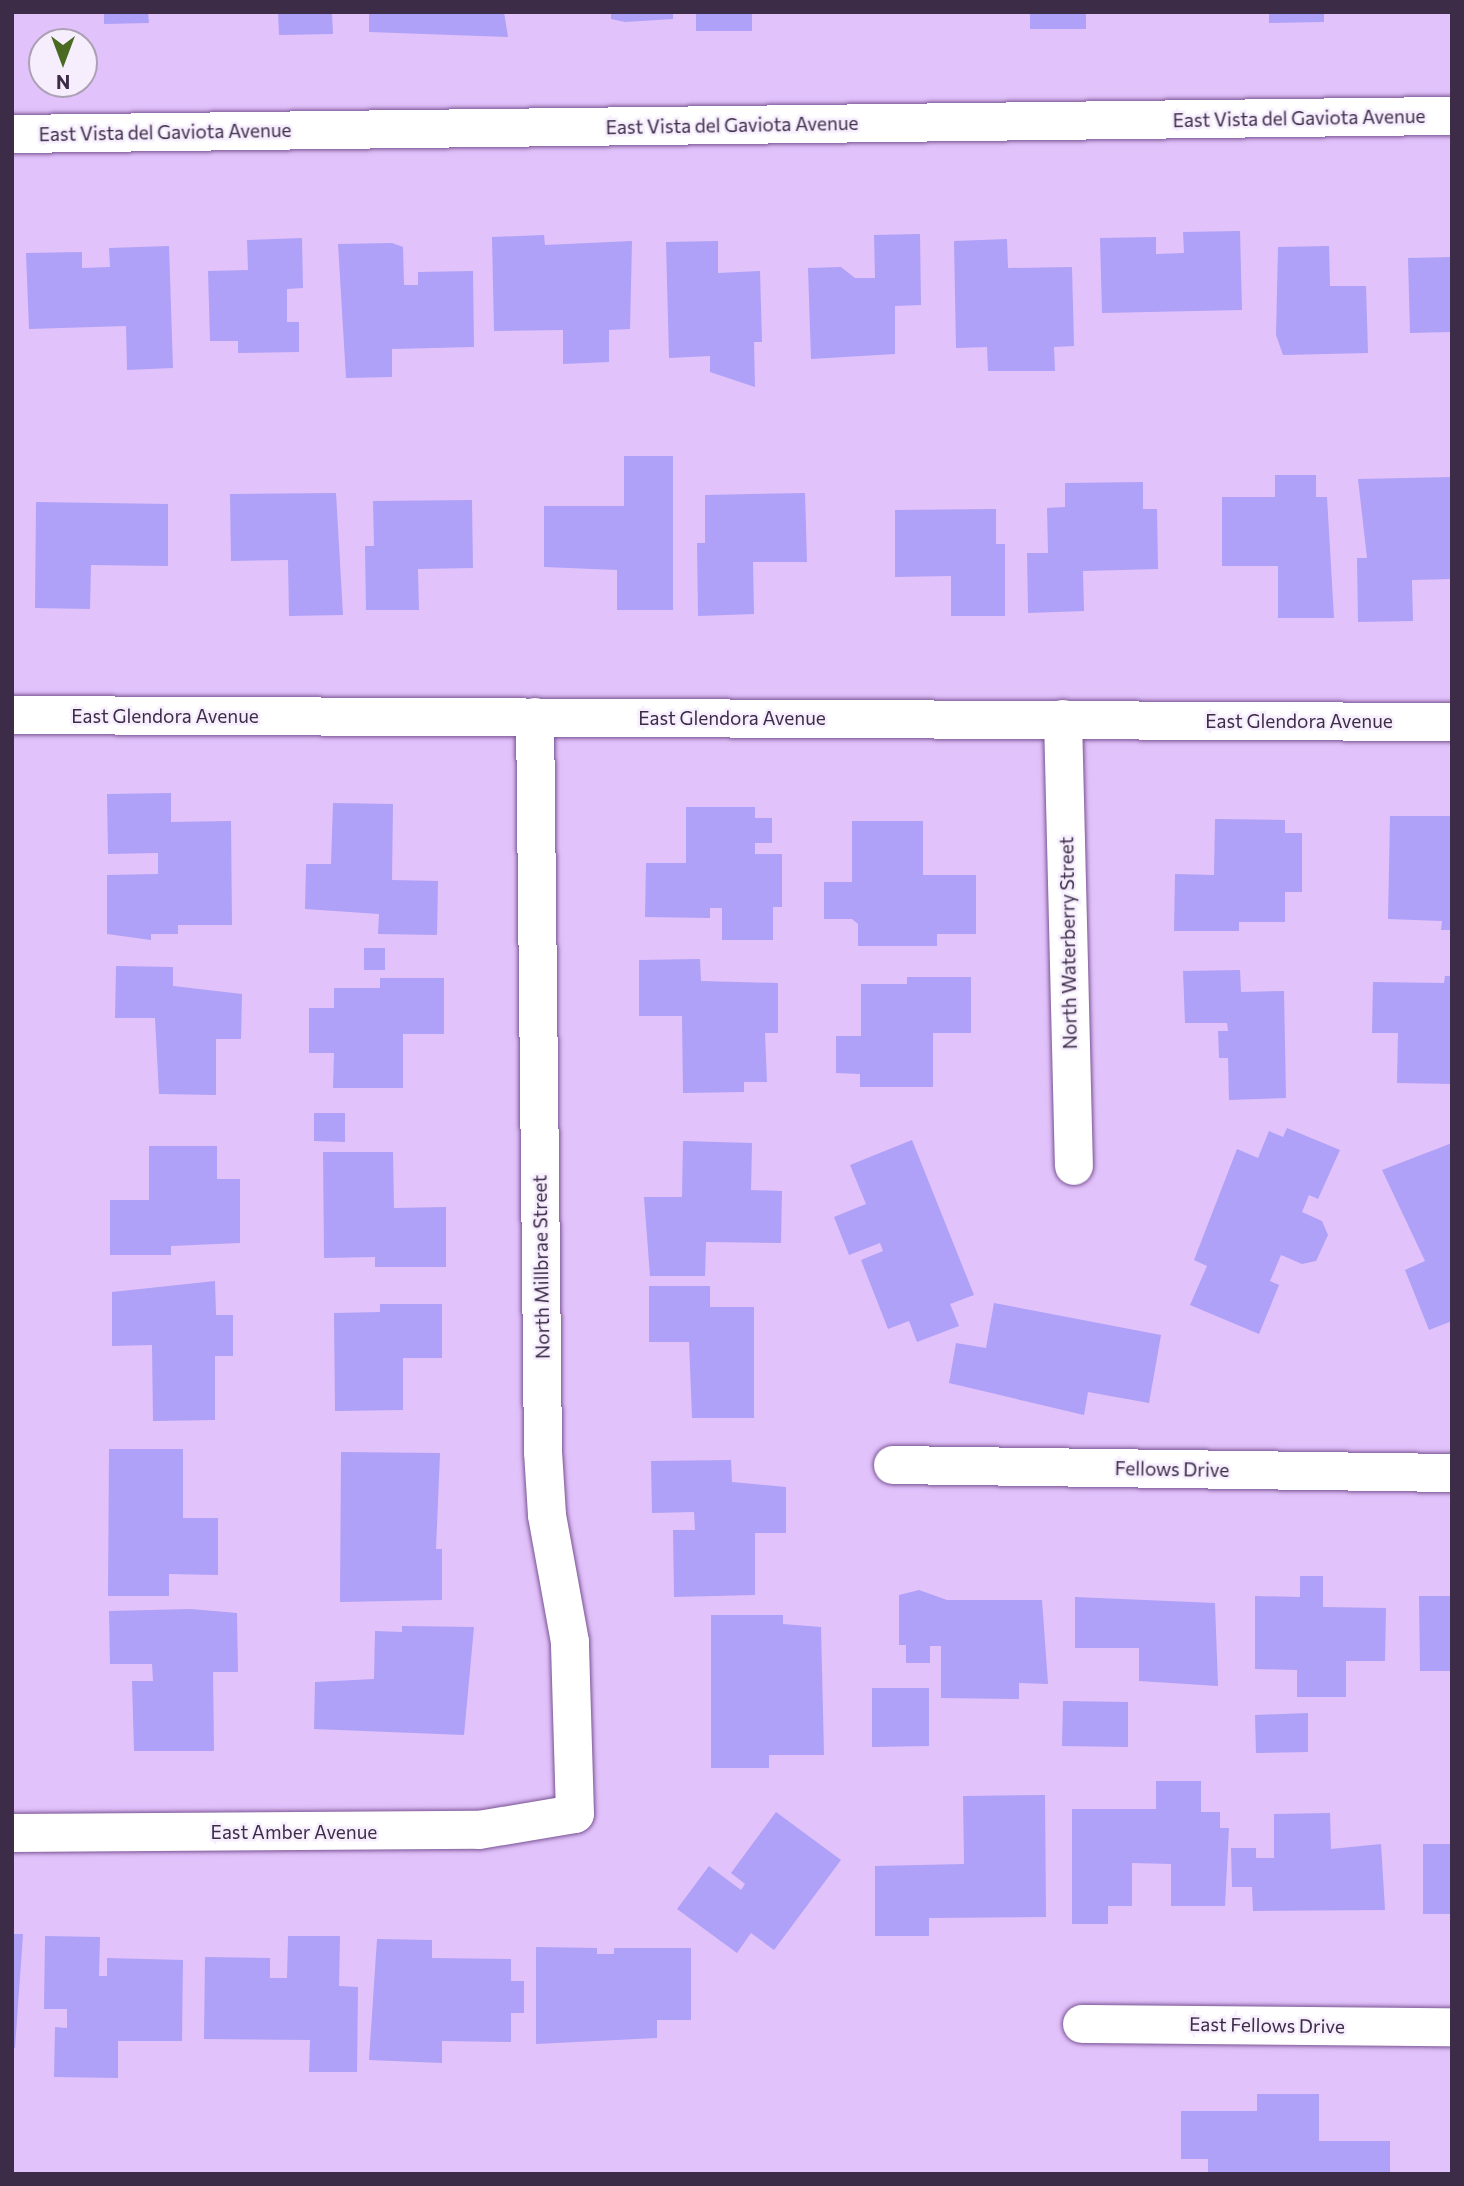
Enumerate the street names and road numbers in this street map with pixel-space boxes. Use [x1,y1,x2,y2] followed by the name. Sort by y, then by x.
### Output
[1172,104,1426,132] street label: East Vista del Gaviota Avenue
[605,111,859,139] street label: East Vista del Gaviota Avenue
[38,118,292,146] street label: East Vista del Gaviota Avenue
[71,705,259,727] street label: East Glendora Avenue
[638,707,826,729] street label: East Glendora Avenue
[1205,710,1393,732] street label: East Glendora Avenue
[1055,836,1081,1050] street label: North Waterberry Street
[528,1175,554,1359] street label: North Millbrae Street
[1115,1457,1229,1481] street label: Fellows Drive
[211,1821,377,1843] street label: East Amber Avenue
[1189,2012,1345,2038] street label: East Fellows Drive

